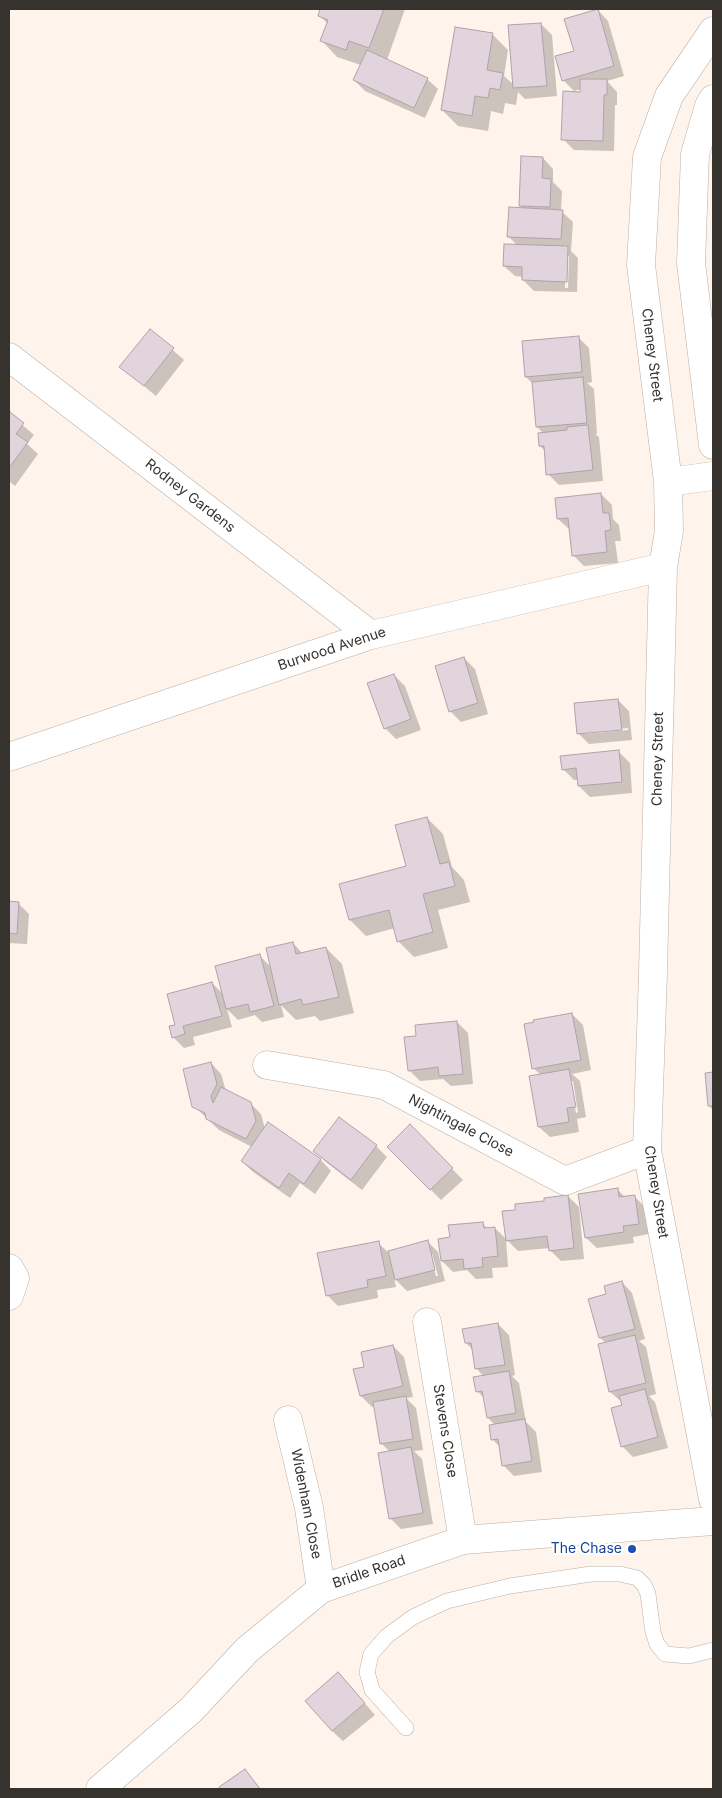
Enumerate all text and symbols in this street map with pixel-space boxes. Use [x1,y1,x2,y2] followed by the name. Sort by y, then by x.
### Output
[638,307,666,403] street label: Cheney Street
[142,456,238,536] street label: Rodney Gardens
[276,624,388,674] street label: Burwood Avenue
[649,712,667,806] street label: Cheney Street
[406,1091,516,1161] street label: Nightingale Close
[640,1144,672,1240] street label: Cheney Street
[429,1383,461,1479] street label: Stevens Close
[287,1447,325,1561] street label: Widenham Close
[551,1541,622,1557] place label: The Chase
[626,1543,638,1555] marker: The Chase
[330,1552,408,1592] street label: Bridle Road

